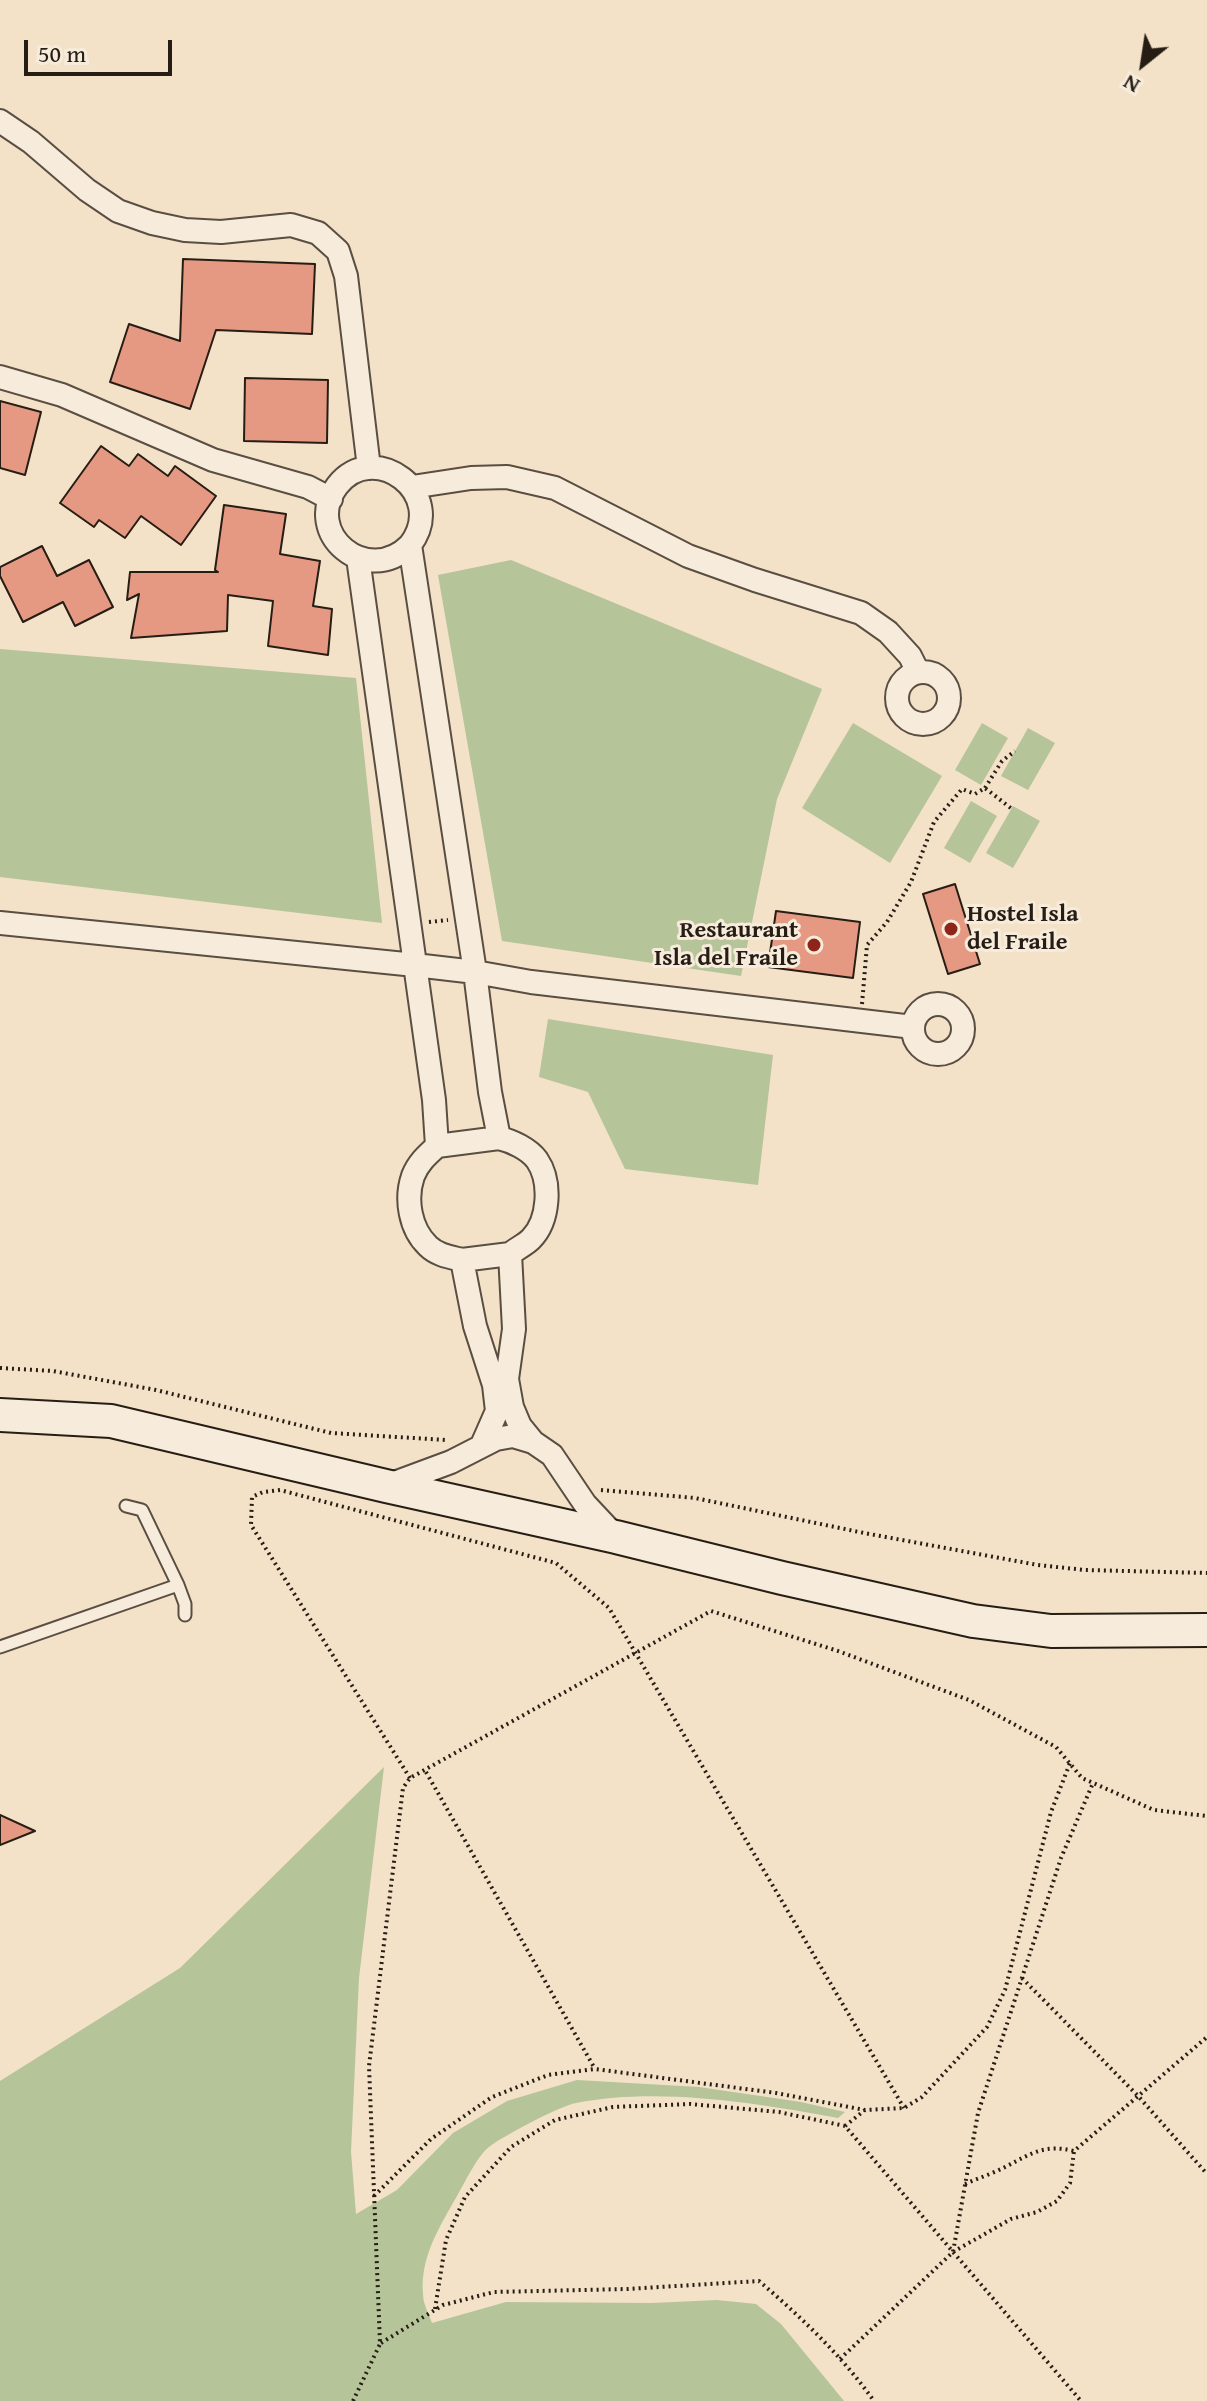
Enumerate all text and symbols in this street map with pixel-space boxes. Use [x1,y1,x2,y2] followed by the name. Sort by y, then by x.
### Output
[28,24,176,74] scale bar
[1103,24,1183,104] north arrow
[38,36,86,71] text: 50 m
[1117,67,1145,102] text: N
[967,901,1078,957] place label: Hostel Isla del Fraile
[654,917,798,973] place label: Restaurant Isla del Fraile
[942,920,960,938] marker: Hostel Isla del Fraile
[805,936,823,954] marker: Restaurant Isla del Fraile

